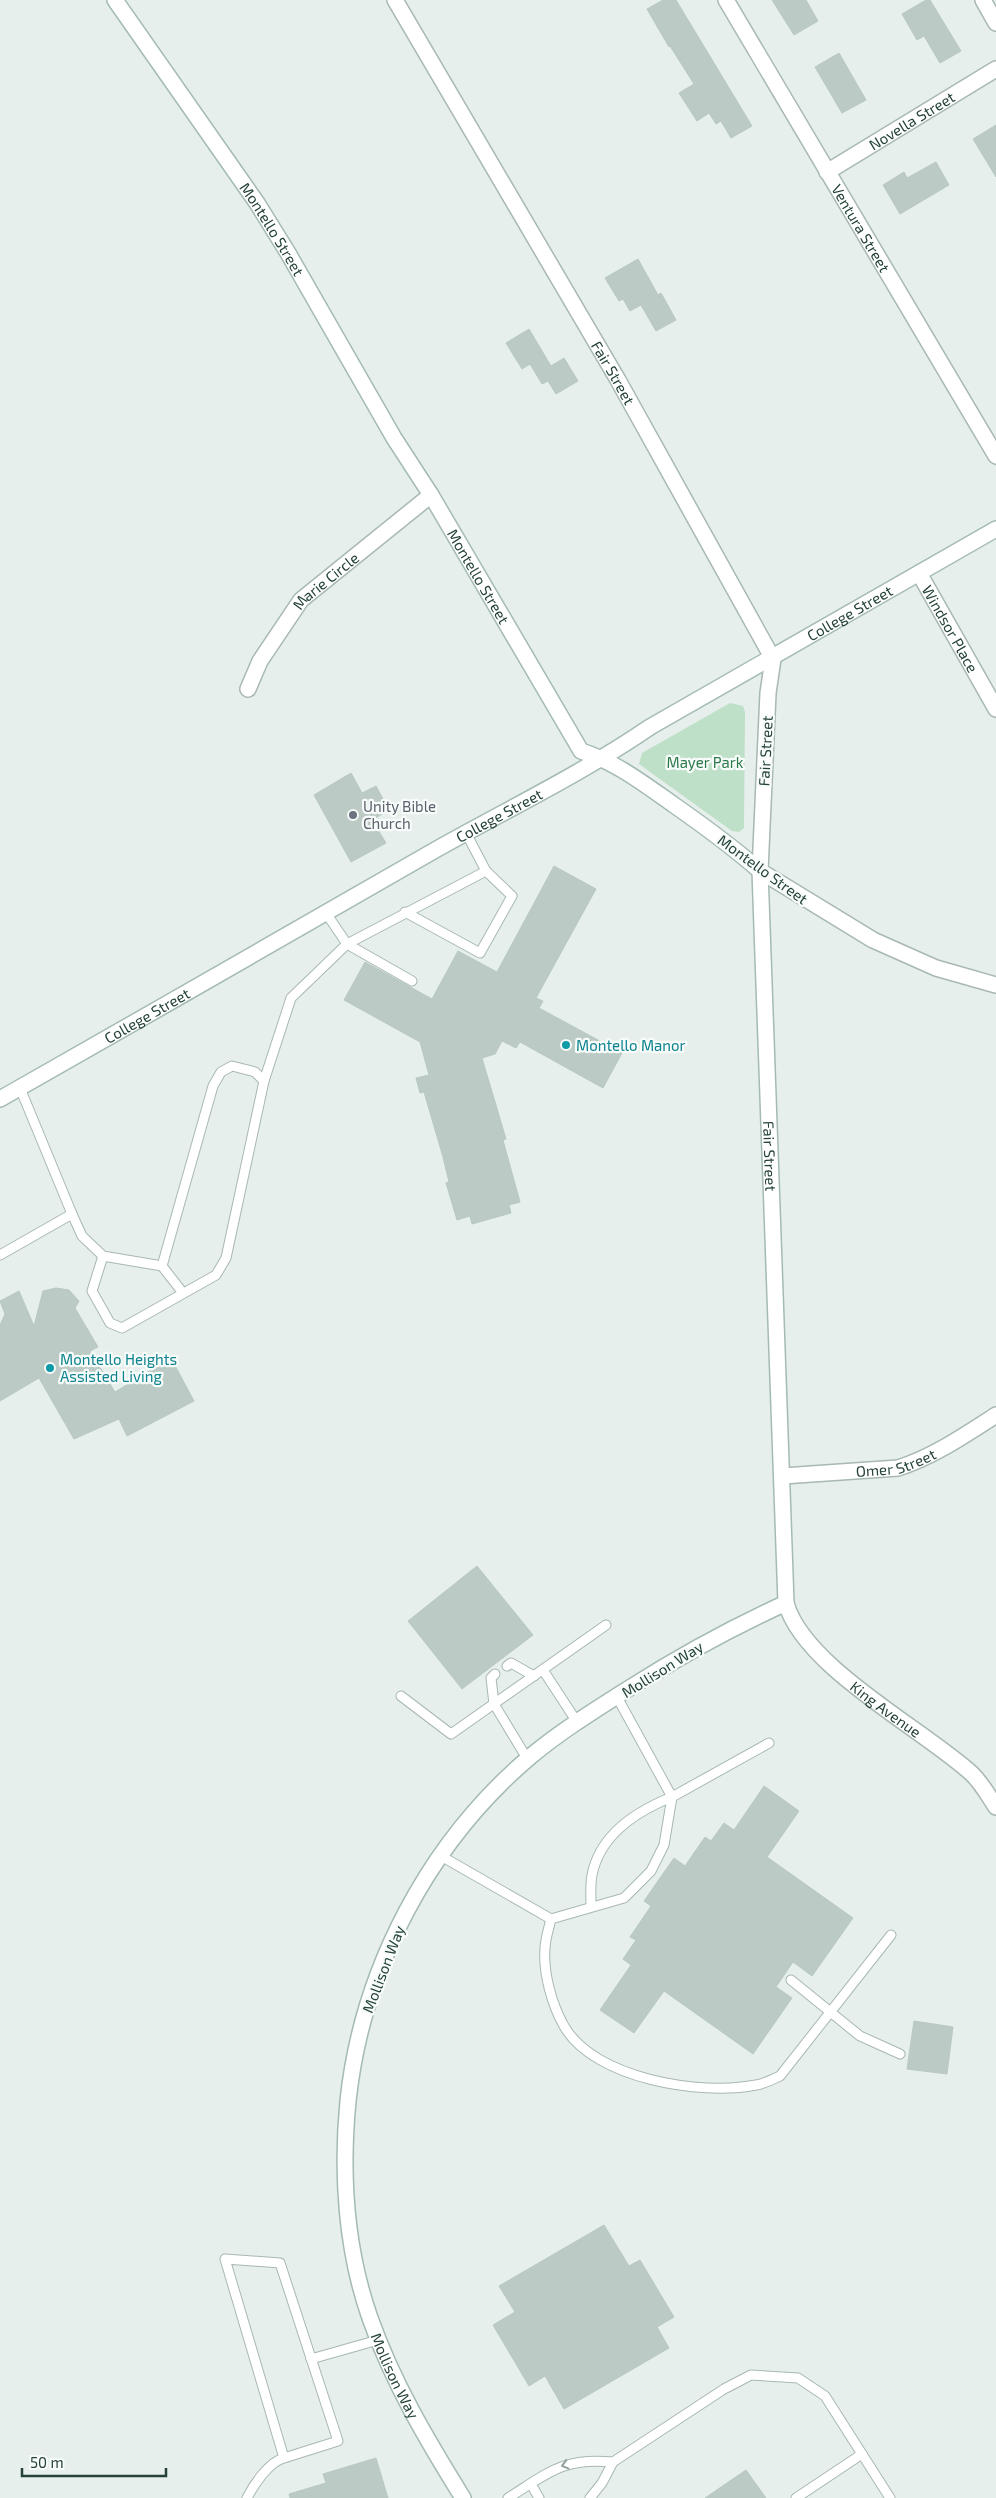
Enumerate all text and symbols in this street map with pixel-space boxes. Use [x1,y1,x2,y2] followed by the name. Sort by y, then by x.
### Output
[865,87,958,153] street label: Novella Street
[236,179,308,279] street label: Montello Street
[828,181,894,275] street label: Ventura Street
[588,338,639,408] street label: Fair Street
[444,526,514,627] street label: Montello Street
[288,548,362,613] street label: Marie Circle
[804,581,896,644] street label: College Street
[919,582,982,675] street label: Windsor Place
[754,715,776,787] street label: Fair Street
[666,753,744,771] park label: Mayer Park
[452,784,545,846] street label: College Street
[363,797,436,832] place label: Unity Bible Church
[347,809,359,821] marker: Unity Bible Church
[715,830,812,908] street label: Montello Street
[101,984,193,1047] street label: College Street
[576,1036,686,1054] place label: Montello Manor
[560,1039,572,1051] marker: Montello Manor
[760,1120,780,1192] street label: Fair Street
[60,1350,177,1385] place label: Montello Heights Assisted Living
[44,1362,56,1374] marker: Montello Heights Assisted Living
[855,1444,939,1480] street label: Omer Street
[618,1637,706,1701] street label: Mollison Way
[847,1677,925,1741] street label: King Avenue
[358,1923,408,2015] street label: Mollison Way
[367,2330,423,2422] street label: Mollison Way
[22,2446,166,2478] scale bar
[30,2453,64,2471] text: 50 m
[561,2459,570,2470] one-way arrow

